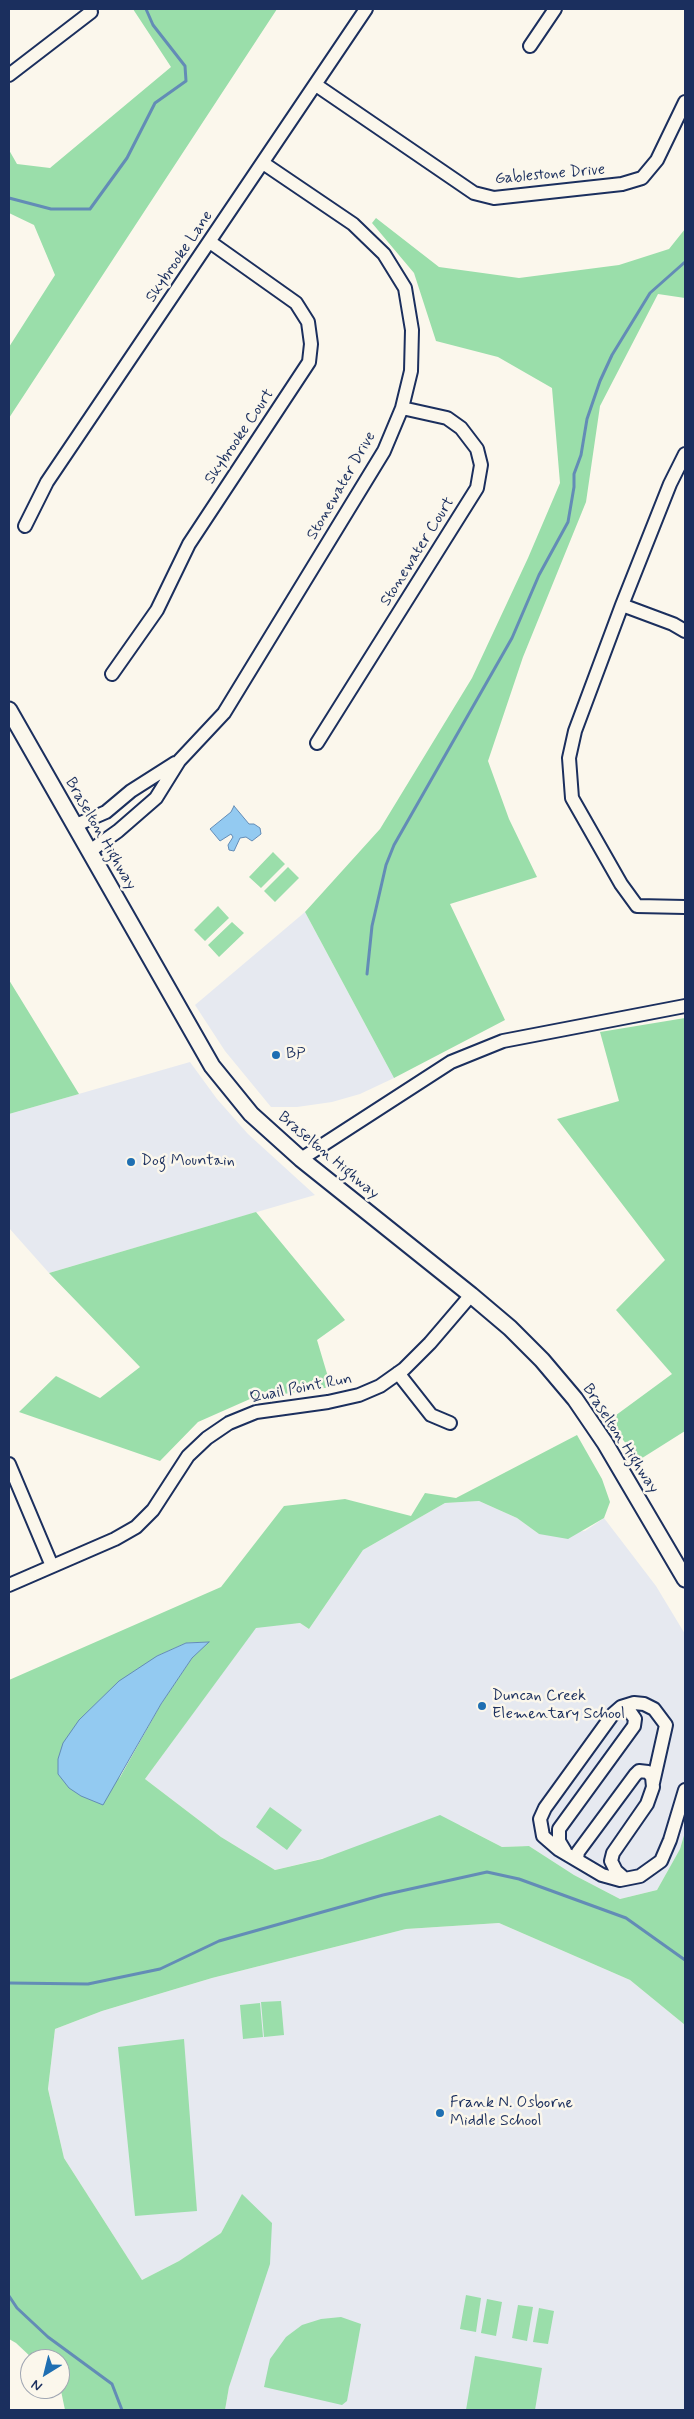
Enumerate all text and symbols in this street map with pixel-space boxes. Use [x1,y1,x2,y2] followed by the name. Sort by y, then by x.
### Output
[494,161,606,189] street label: Gablestone Drive
[142,207,218,307] street label: Skybrooke Lane
[201,386,279,488] street label: Skybrooke Court
[303,428,381,544] street label: Stonewater Drive
[377,494,459,610] street label: Stonewater Court
[60,774,140,894] street label: Braselton Highway
[286,1045,305,1065] place label: BP
[270,1049,282,1061] marker: BP
[273,1108,383,1204] street label: Braselton Highway
[141,1152,235,1172] place label: Dog Mountain
[125,1156,137,1168] marker: Dog Mountain
[248,1370,354,1408] street label: Quail Point Run
[577,1381,663,1497] street label: Braselton Highway
[492,1687,625,1725] place label: Duncan Creek Elementary School
[476,1700,488,1712] marker: Duncan Creek Elementary School
[450,2094,573,2132] place label: Frank N. Osborne Middle School
[434,2107,446,2119] marker: Frank N. Osborne Middle School
[20,2349,70,2399] north arrow
[28,2375,46,2395] text: N

